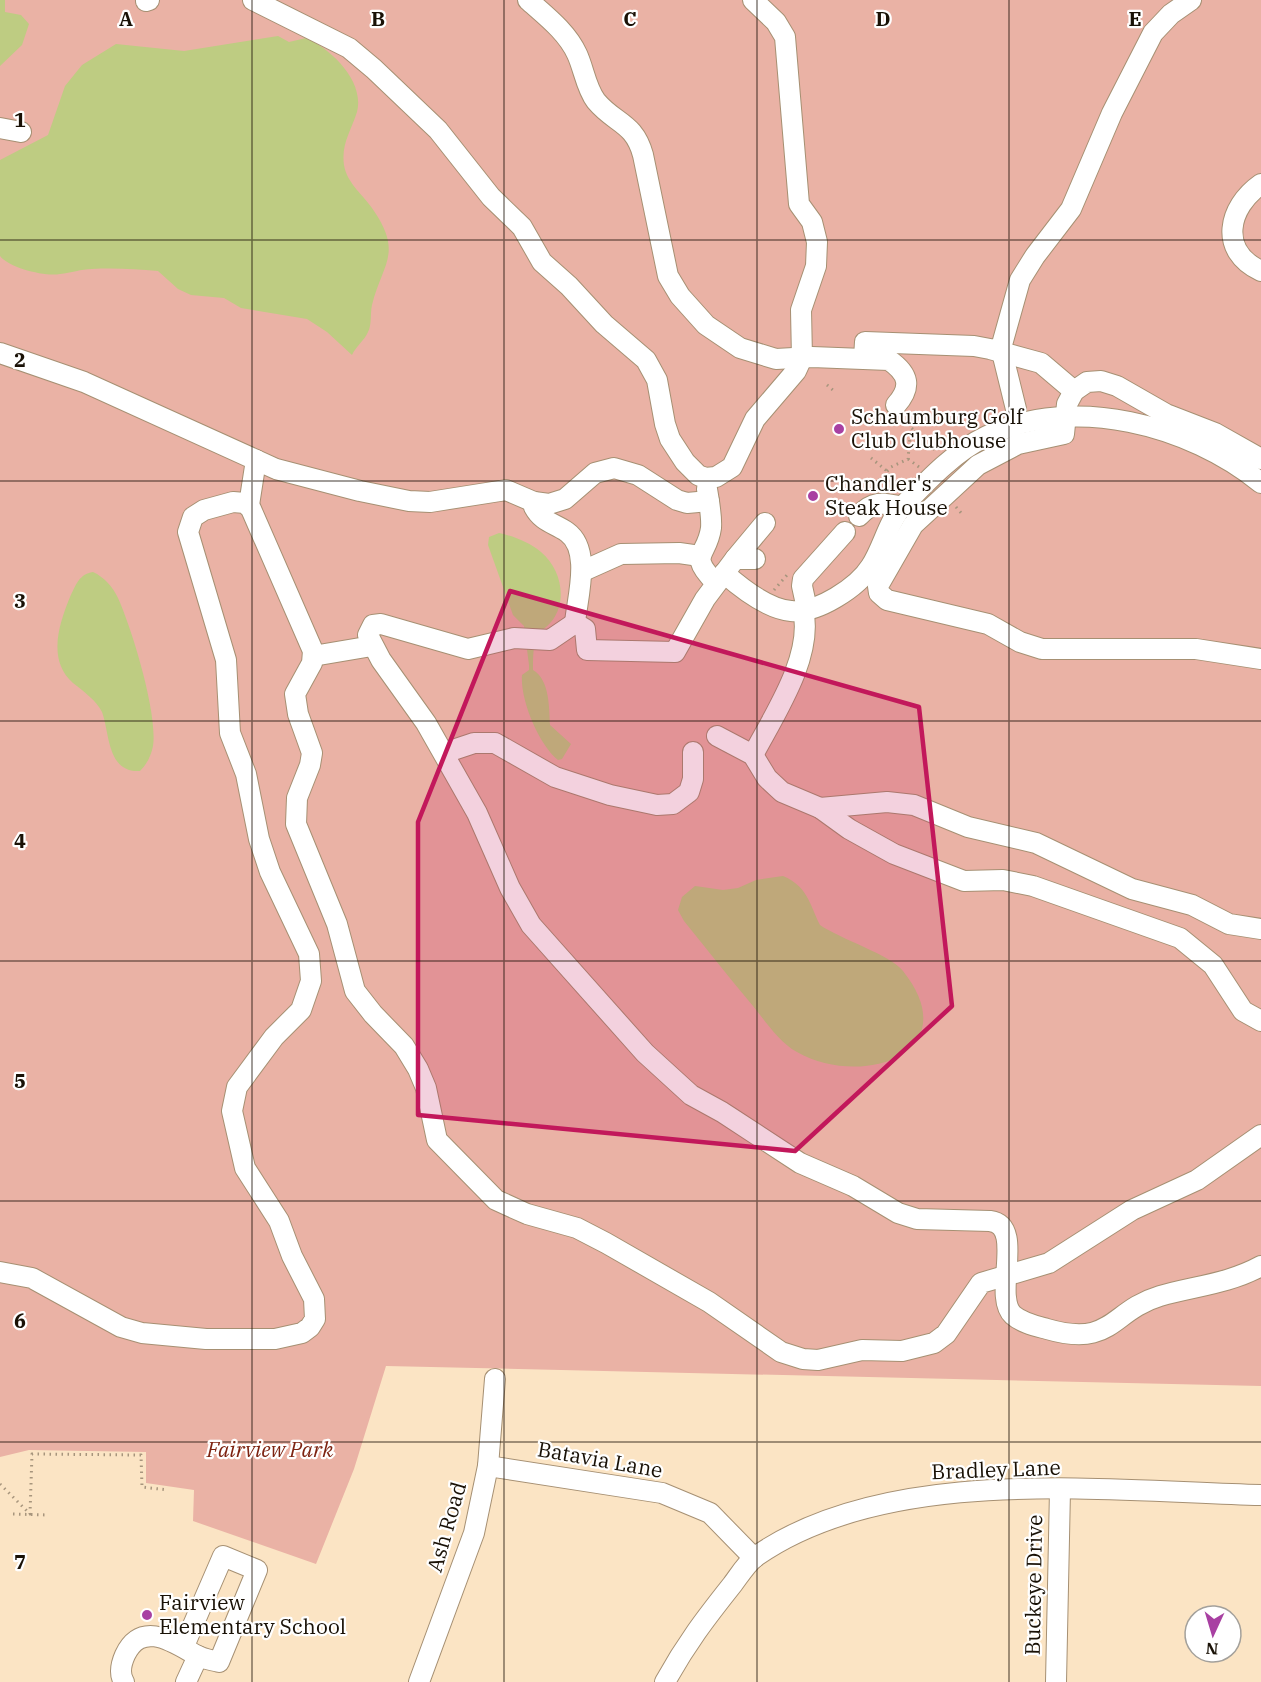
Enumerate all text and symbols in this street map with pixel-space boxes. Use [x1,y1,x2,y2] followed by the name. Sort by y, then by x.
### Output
[119,5,133,32] text: A
[371,5,385,32] text: B
[623,5,637,32] text: C
[875,5,891,32] text: D
[1128,5,1142,32] text: E
[14,106,26,133] text: 1
[14,346,26,373] text: 2
[851,402,1025,454] place label: Schaumburg Golf Club Clubhouse
[832,422,846,436] marker: Schaumburg Golf Club Clubhouse
[825,469,948,521] place label: Chandler's Steak House
[806,489,820,503] marker: Chandler's Steak House
[14,587,26,614] text: 3
[14,827,26,854] text: 4
[14,1067,26,1094] text: 5
[14,1307,26,1334] text: 6
[535,1434,665,1484] street label: Batavia Lane
[206,1435,334,1463] park label: Fairview Park
[931,1453,1061,1485] street label: Bradley Lane
[420,1478,472,1575] street label: Ash Road
[1018,1514,1048,1656] street label: Buckeye Drive
[14,1548,26,1575] text: 7
[159,1588,346,1640] place label: Fairview Elementary School
[1183,1604,1243,1664] north arrow
[140,1608,154,1622] marker: Fairview Elementary School
[1205,1639,1219,1659] text: N

